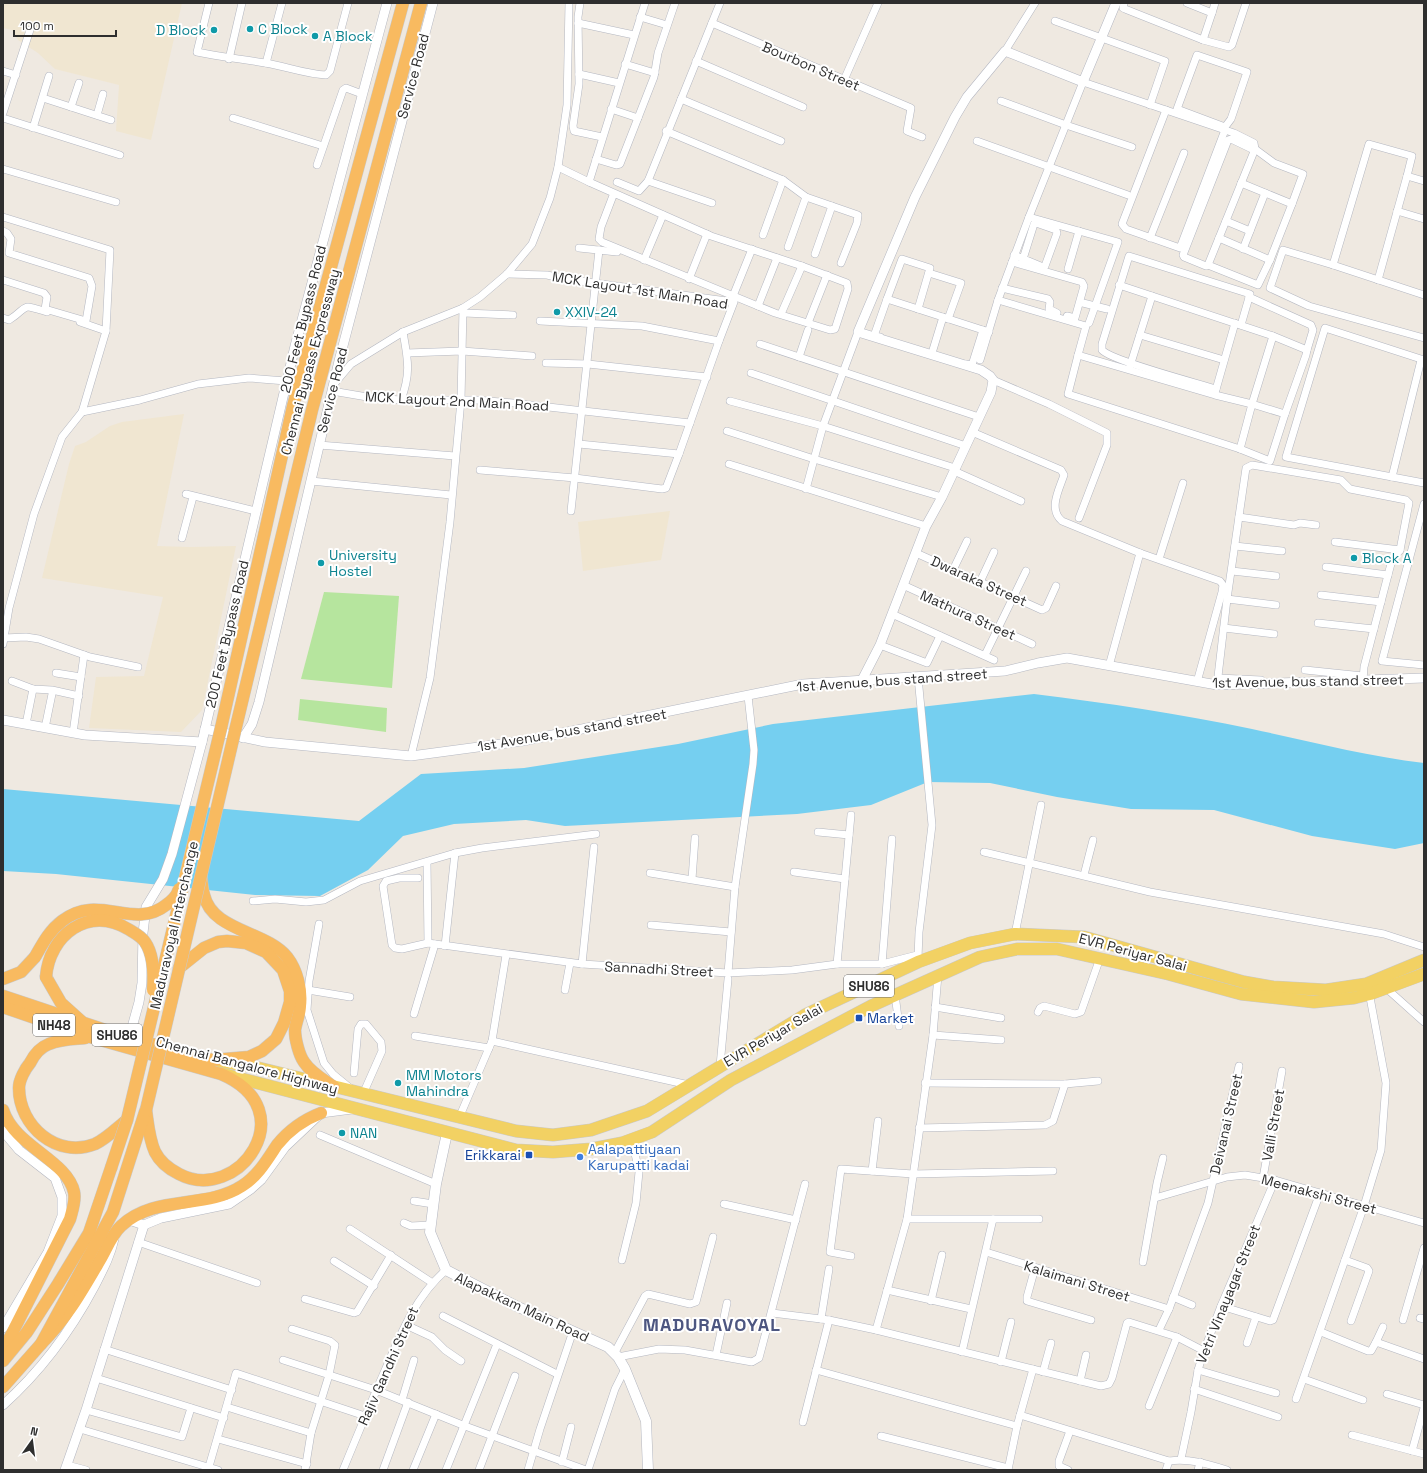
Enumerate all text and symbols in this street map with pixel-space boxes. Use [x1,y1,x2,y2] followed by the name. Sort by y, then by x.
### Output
[14,12,116,38] scale bar
[20,18,54,34] text: 100 m
[258,20,308,38] place label: C Block
[156,21,206,39] place label: D Block
[245,24,255,34] marker: C Block
[209,25,219,35] marker: D Block
[323,27,373,45] place label: A Block
[310,31,320,41] marker: A Block
[393,31,433,121] street label: Service Road
[759,37,863,95] street label: Bourbon Street
[276,243,330,395] street label: 200 Feet Bypass Road
[276,267,344,457] street label: Chennai Bypass Expressway
[551,267,729,313] street label: MCK Layout 1st Main Road
[565,303,618,321] place label: XXIV-24
[552,307,562,317] marker: XXIV-24
[313,345,351,435] street label: Service Road
[364,387,550,415] street label: MCK Layout 2nd Main Road
[329,546,397,580] place label: University Hostel
[1362,549,1412,567] place label: Block A
[928,552,1030,610] street label: Dwaraka Street
[1349,553,1359,563] marker: Block A
[201,558,253,710] street label: 200 Feet Bypass Road
[316,558,326,568] marker: University Hostel
[917,586,1019,644] street label: Mathura Street
[796,664,988,696] street label: 1st Avenue, bus stand street
[1212,670,1404,692] street label: 1st Avenue, bus stand street
[476,704,668,756] street label: 1st Avenue, bus stand street
[146,839,202,1011] street label: Maduravoyal Interchange
[1077,929,1189,975] street label: EVR Periyar Salai
[604,957,714,981] street label: Sannadhi Street
[844,975,894,997] road number: SHU86
[720,999,826,1071] street label: EVR Periyar Salai
[867,1009,914,1027] place label: Market
[854,1013,864,1023] marker: Market
[33,1014,75,1036] road number: NH48
[92,1024,142,1046] road number: SHU86
[154,1032,340,1098] street label: Chennai Bangalore Highway
[406,1066,482,1100] place label: MM Motors Mahindra
[1206,1072,1246,1176] street label: Deivanai Street
[393,1078,403,1088] marker: MM Motors Mahindra
[1258,1088,1288,1162] street label: Valli Street
[350,1124,377,1142] place label: NAN
[337,1128,347,1138] marker: NAN
[588,1140,689,1174] place label: Aalapattiyaan Karupatti kadai
[465,1146,521,1164] place label: Erikkarai
[524,1150,534,1160] marker: Erikkarai
[575,1152,585,1162] marker: Aalapattiyaan Karupatti kadai
[1259,1170,1379,1218] street label: Meenakshi Street
[1192,1222,1264,1366] street label: Vetri Vinayagar Street
[1022,1256,1132,1306] street label: Kalaimani Street
[452,1268,592,1346] street label: Alapakkam Main Road
[354,1304,422,1428] street label: Rajiv Gandhi Street
[643,1313,781,1336] district label: MADURAVOYAL
[12,1421,52,1461] north arrow
[29,1424,40,1439] text: N

